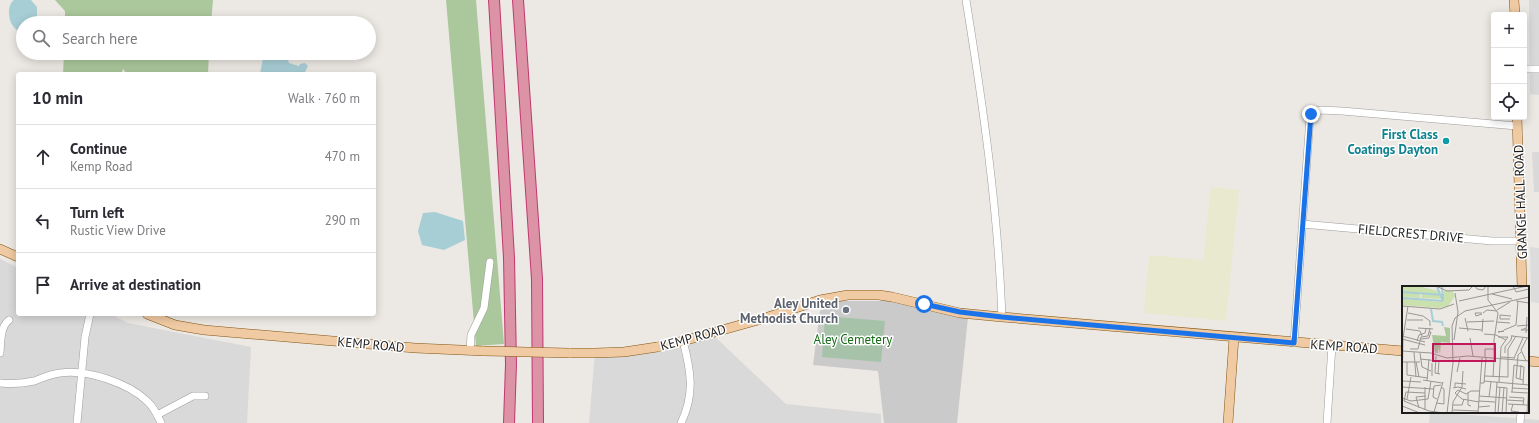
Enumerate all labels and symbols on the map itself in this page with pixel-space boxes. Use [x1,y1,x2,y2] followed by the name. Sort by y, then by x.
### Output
[1302,105,1320,123] route end
[1348,126,1439,158] place label: First Class Coatings Dayton
[1441,136,1451,146] marker: First Class Coatings Dayton
[1510,144,1531,260] street label: GRANGE HALL ROAD
[1357,220,1465,247] street label: FIELDCREST DRIVE
[1402,286,1529,413] inset map
[740,295,838,327] place label: Aley United Methodist Church
[915,295,933,313] route start
[841,305,851,315] marker: Aley United Methodist Church
[658,321,728,354] street label: KEMP ROAD
[814,331,892,348] park label: Aley Cemetery
[337,333,405,356] street label: KEMP ROAD
[1310,336,1378,357] street label: KEMP ROAD

